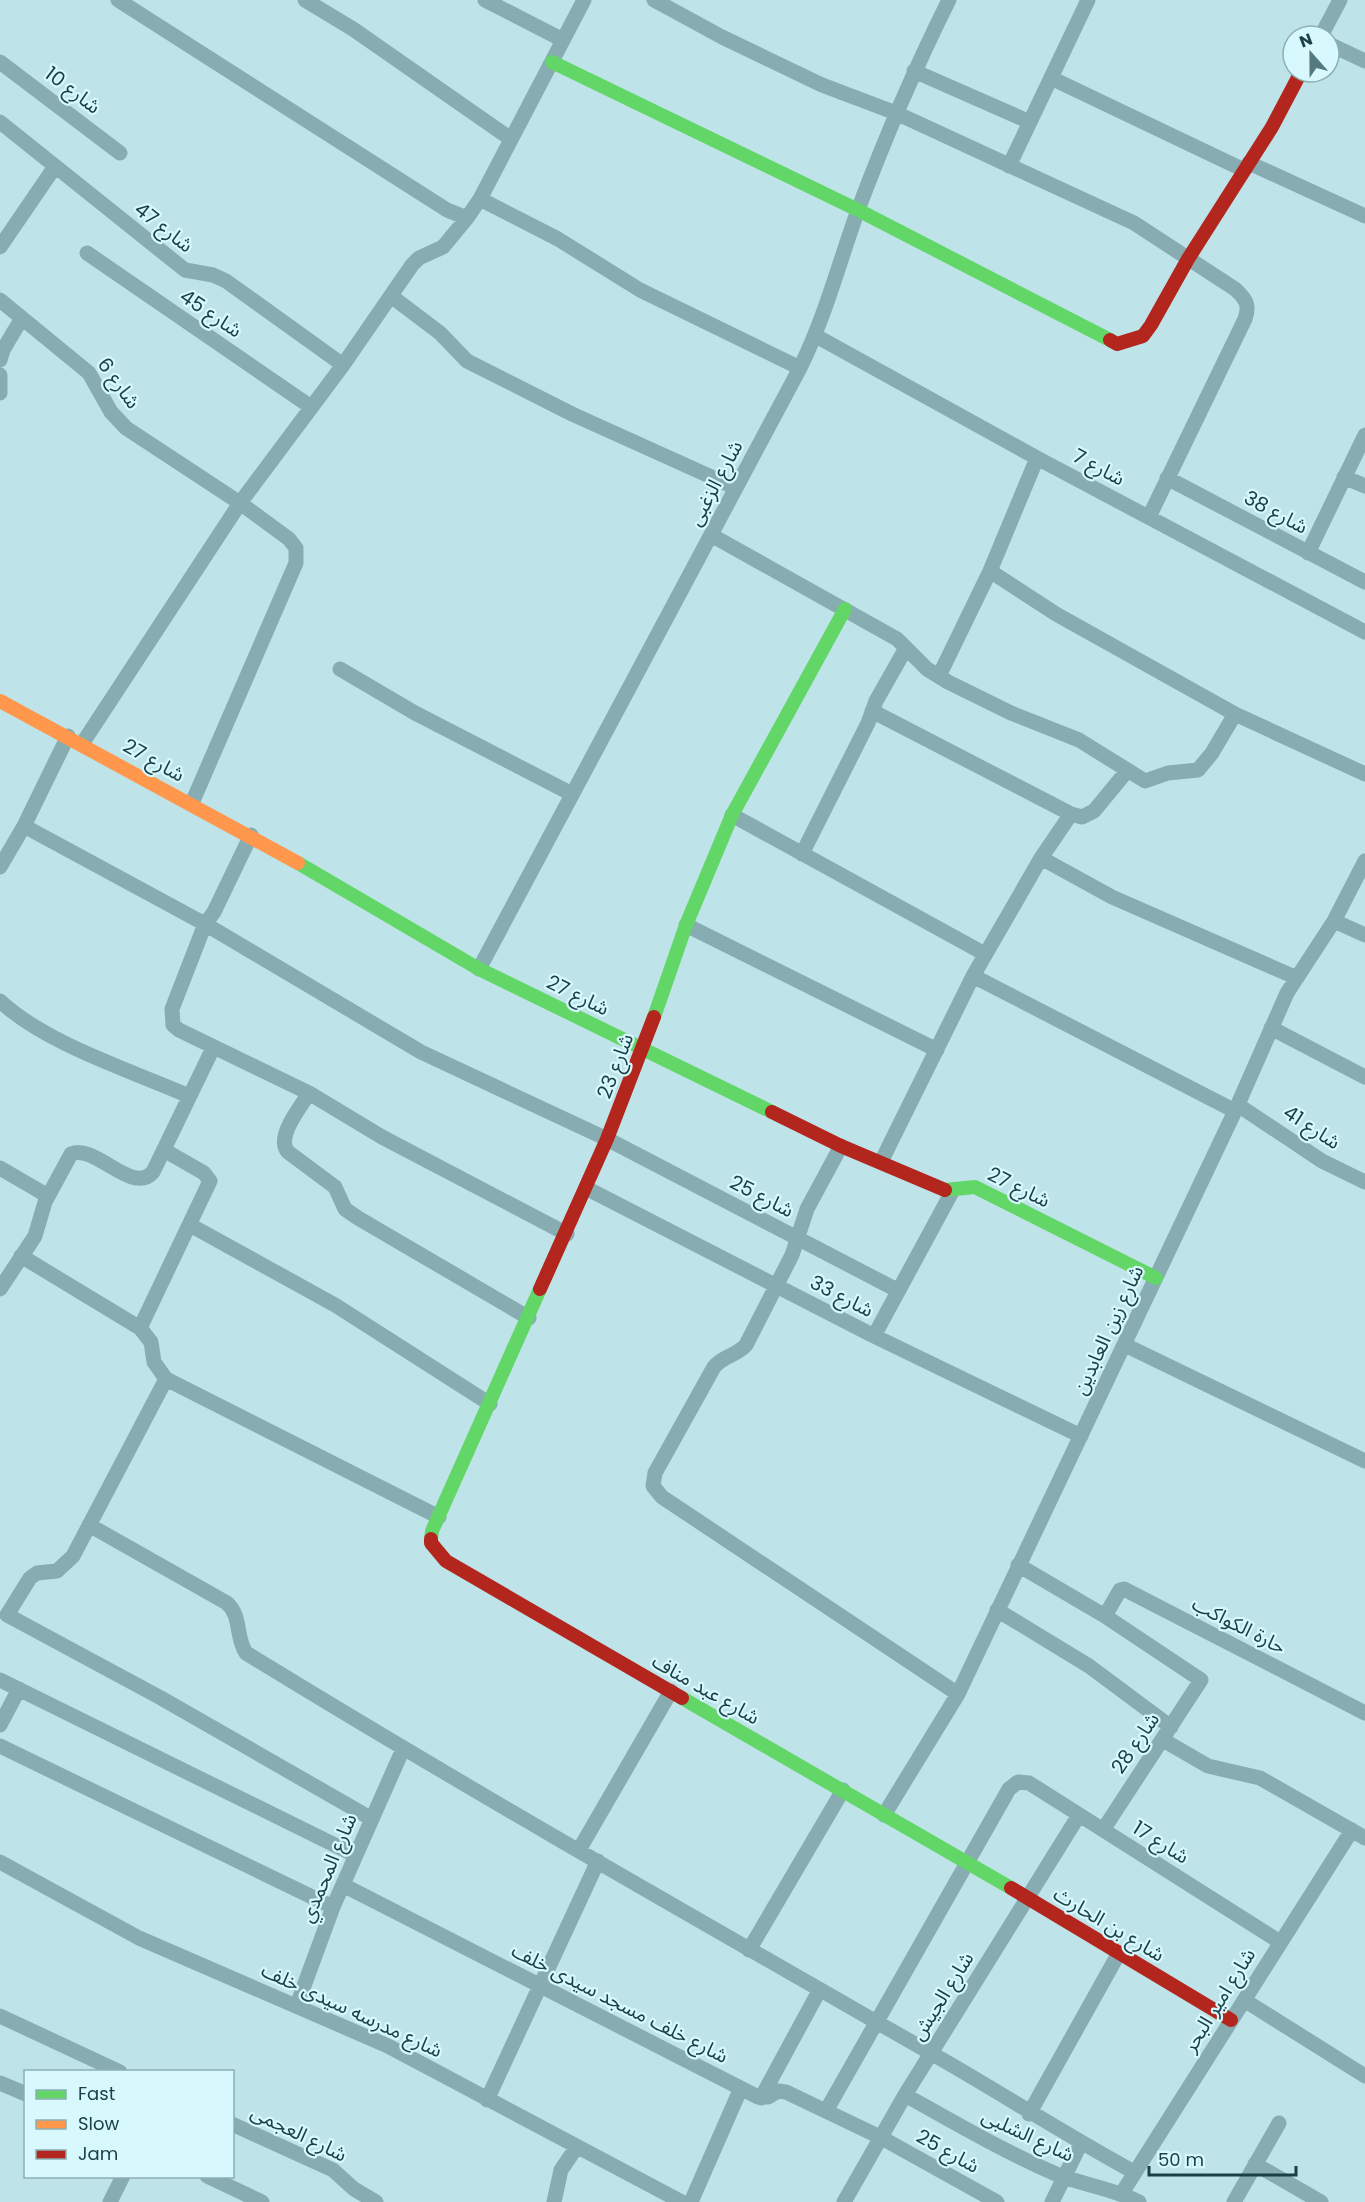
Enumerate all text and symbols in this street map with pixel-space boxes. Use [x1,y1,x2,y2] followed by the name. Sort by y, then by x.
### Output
[1281,24,1341,84] north arrow
[1296,28,1316,53] text: N
[39,60,107,121] street label: شارع 10
[128,195,199,260] street label: شارع 47
[174,282,248,345] street label: شارع 45
[90,352,147,415] street label: شارع 6
[681,435,750,531] street label: شارع الزغبى
[1068,442,1130,493] street label: شارع 7
[1239,484,1313,541] street label: شارع 38
[118,732,190,789] street label: شارع 27
[541,968,614,1023] street label: شارع 27
[590,1029,641,1103] street label: شارع 23
[1277,1098,1346,1157] street label: شارع 41
[982,1160,1055,1215] street label: شارع 27
[725,1168,799,1225] street label: شارع 25
[1066,1261,1151,1400] street label: شارع زين العابدين
[805,1268,879,1325] street label: شارع 33
[1187,1589,1291,1661] street label: حارة الكواكب
[647,1647,765,1732] street label: شارع عبد مناف
[1104,1707,1167,1780] street label: شارع 28
[292,1809,365,1927] street label: شارع المحمدي
[1127,1814,1195,1871] street label: شارع 17
[1048,1880,1170,1969] street label: شارع بن الحارث
[506,1936,733,2071] street label: شارع خلف مسجد سيدى خلف
[1175,1943,1263,2059] street label: شارع امير البحر
[904,1946,981,2046] street label: شارع الجيش
[256,1956,447,2065] street label: شارع مدرسه سيدى خلف
[24,2070,234,2178] legend
[78,2081,115,2106] text: Fast
[246,2098,352,2169] street label: شارع العجمى
[977,2101,1079,2169] street label: شارع الشلبى
[78,2111,120,2136] text: Slow
[911,2122,985,2181] street label: شارع 25
[1149,2139,1296,2177] scale bar
[78,2141,118,2166] text: Jam
[1158,2147,1204,2172] text: 50 m

